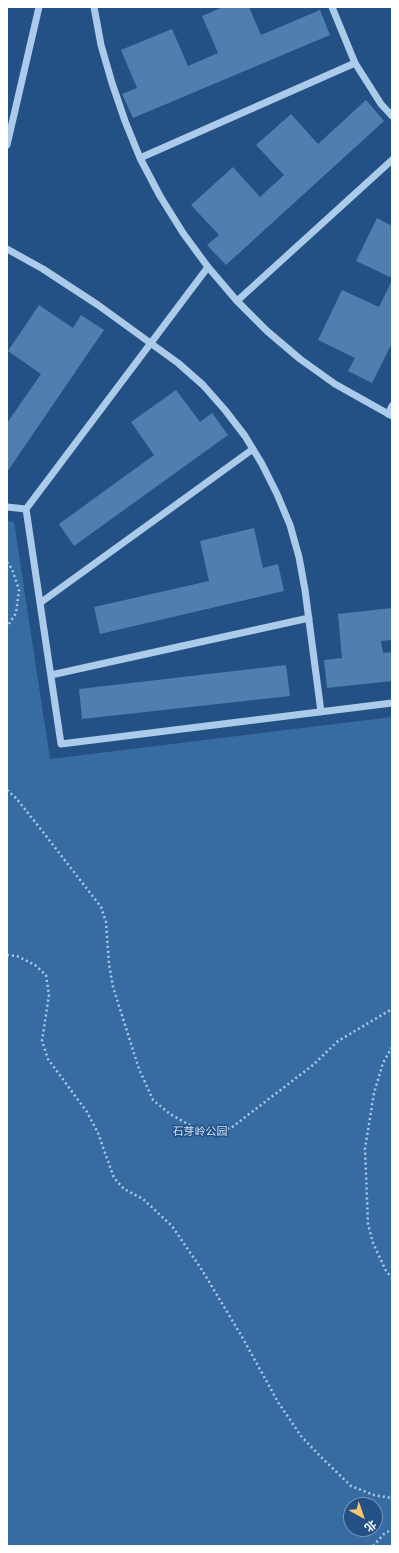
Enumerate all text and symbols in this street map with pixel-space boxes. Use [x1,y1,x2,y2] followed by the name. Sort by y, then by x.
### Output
[173,1125,227,1139] park label: 石芽岭公园
[343,1497,383,1537] north arrow
[362,1517,379,1534] text: 北

